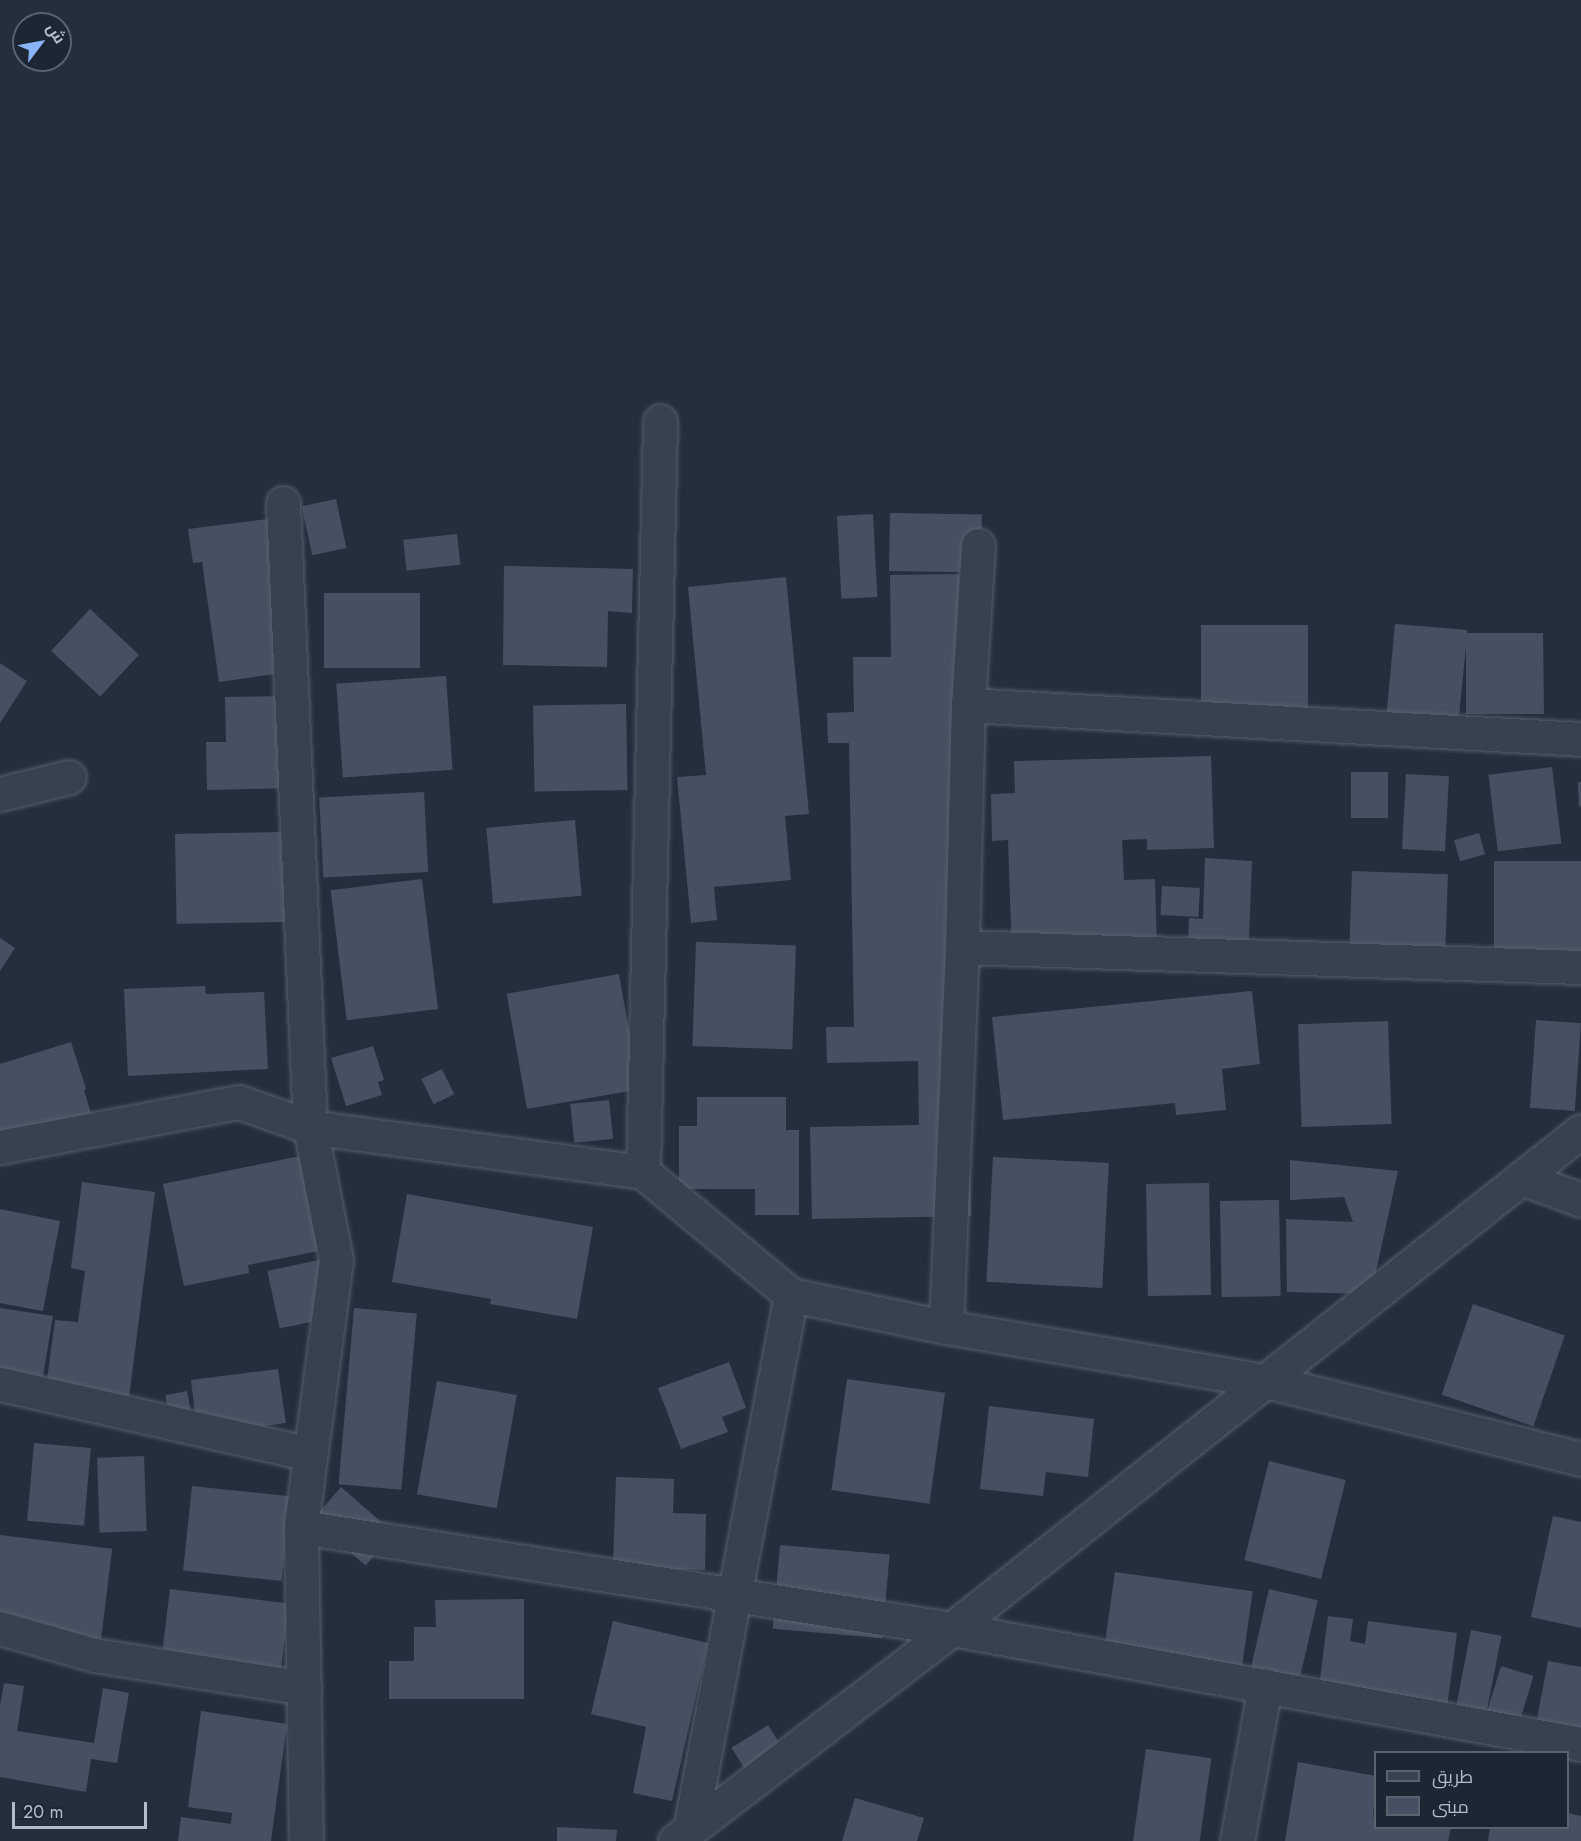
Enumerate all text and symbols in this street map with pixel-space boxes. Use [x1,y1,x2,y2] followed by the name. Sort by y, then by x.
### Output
[12,12,72,72] north arrow
[41,18,71,48] text: ش
[1374,1751,1569,1829] legend
[1432,1764,1473,1790] text: طريق
[15,1790,150,1828] scale bar
[1432,1794,1469,1820] text: مبنى
[23,1799,63,1825] text: 20 m

